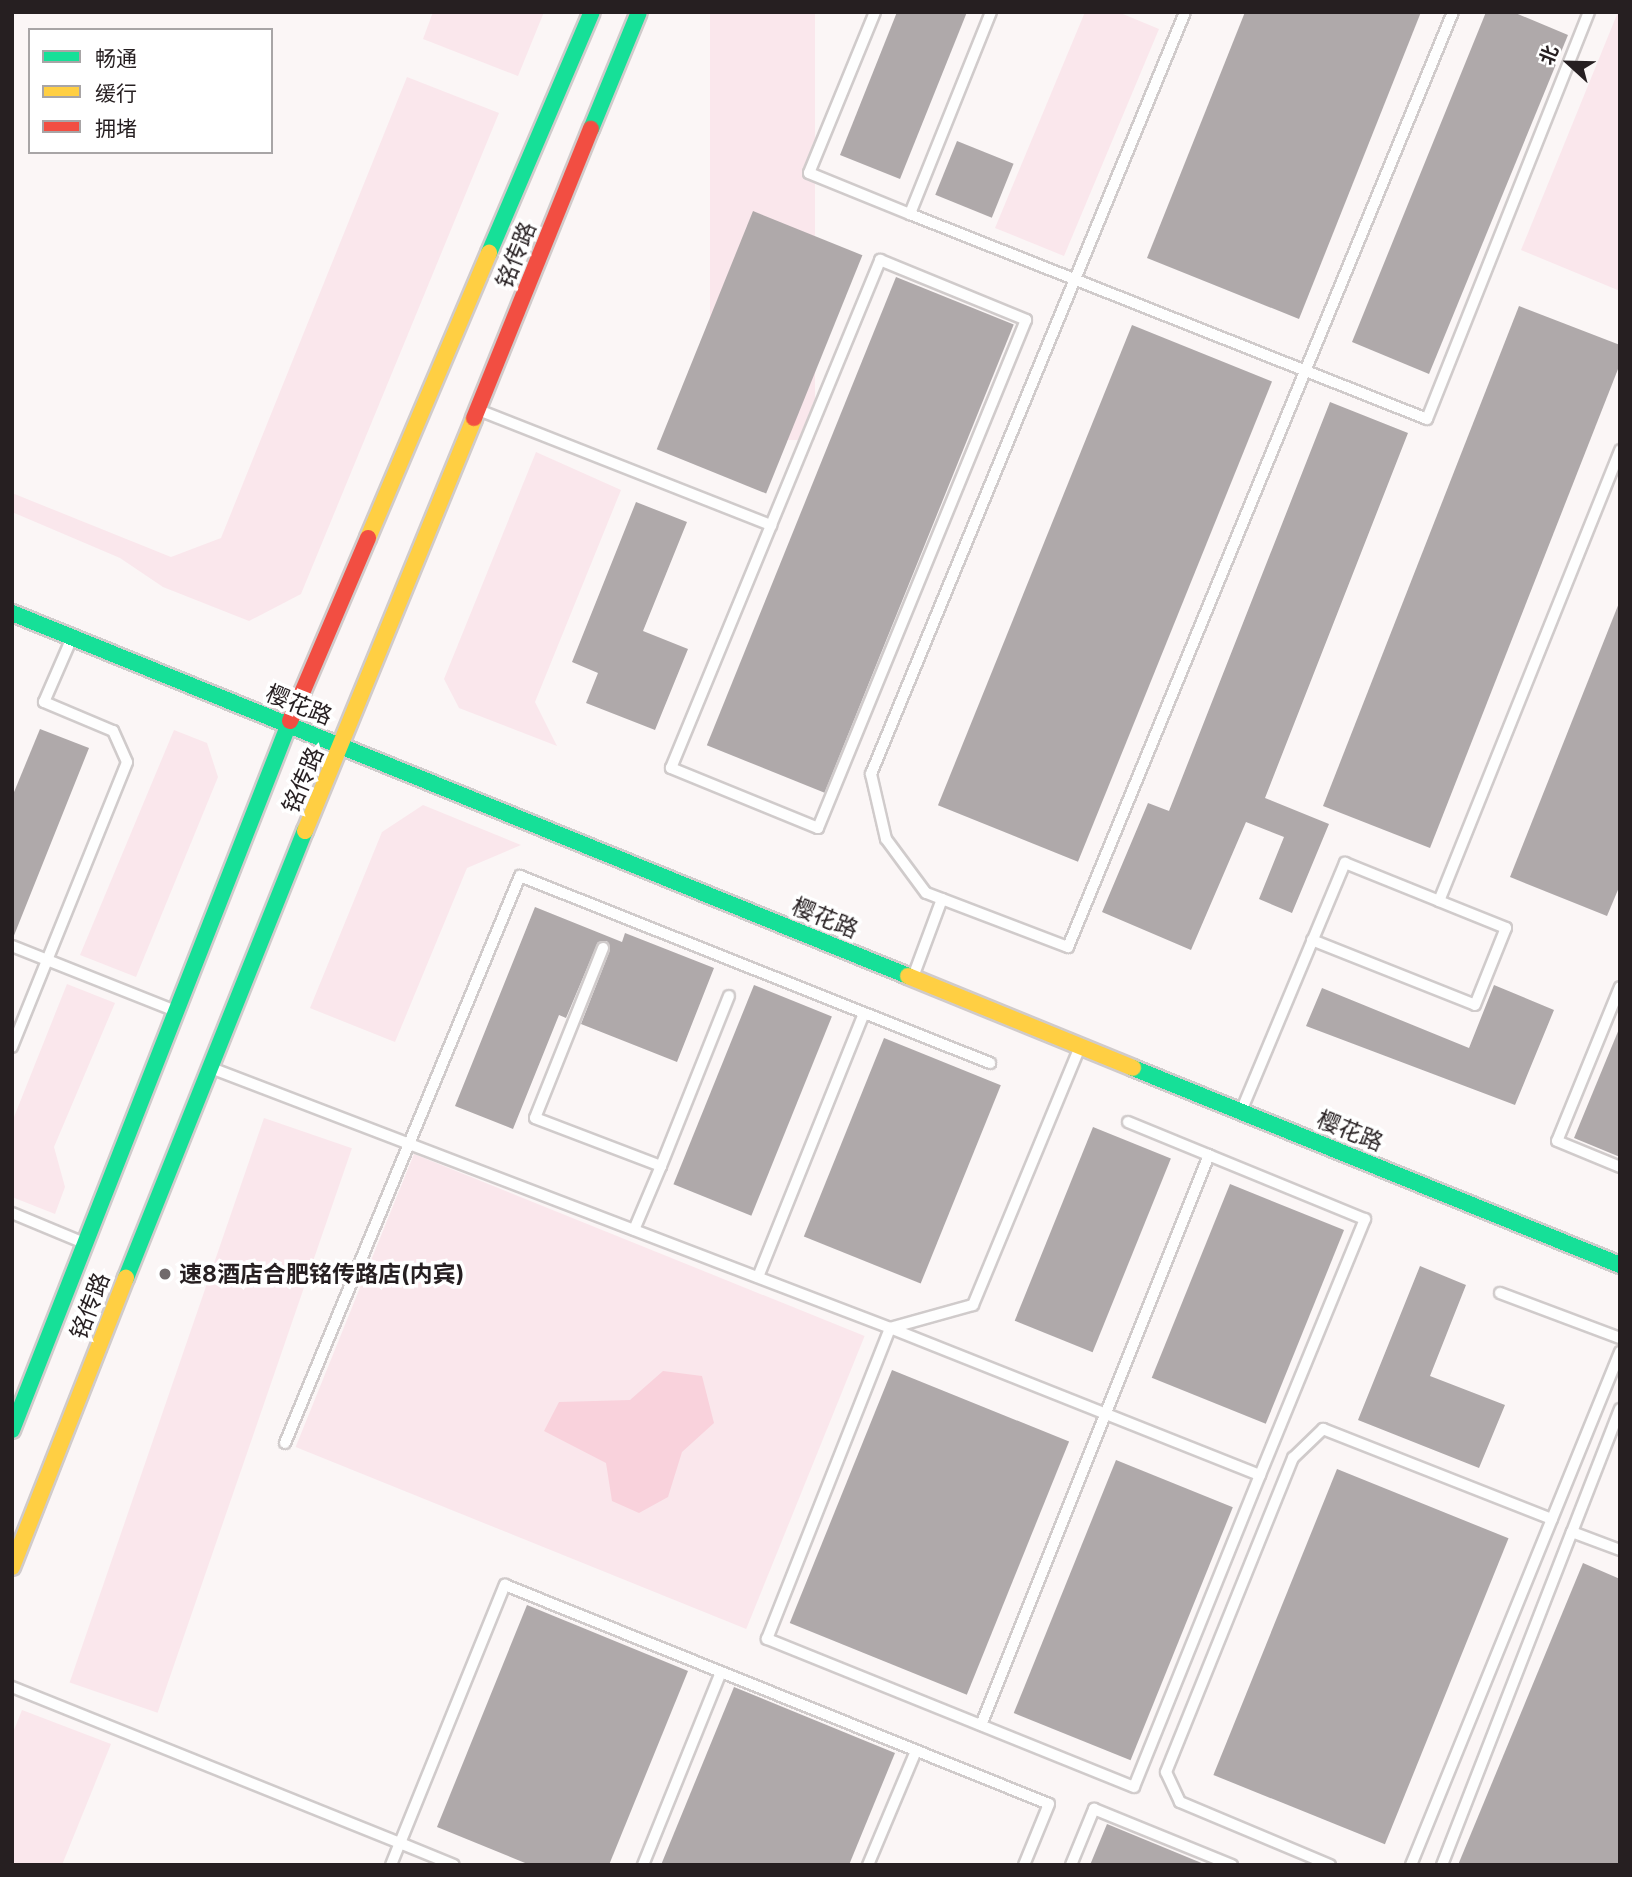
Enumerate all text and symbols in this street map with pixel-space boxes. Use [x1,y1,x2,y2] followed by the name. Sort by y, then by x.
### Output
[28,28,273,154] legend
[1534,28,1604,98] north arrow
[1535,42,1563,68] text: 北
[95,46,137,71] text: 畅通
[95,81,137,106] text: 缓行
[95,116,137,141] text: 拥堵
[490,218,542,292] street label: 铭传路
[262,679,336,731] street label: 樱花路
[277,743,329,817] street label: 铭传路
[788,892,862,944] street label: 樱花路
[1313,1105,1387,1157] street label: 樱花路
[179,1260,464,1288] place label: 速8酒店合肥铭传路店(内宾)
[157,1266,173,1282] marker: 速8酒店合肥铭传路店(内宾)
[65,1269,115,1343] street label: 铭传路

